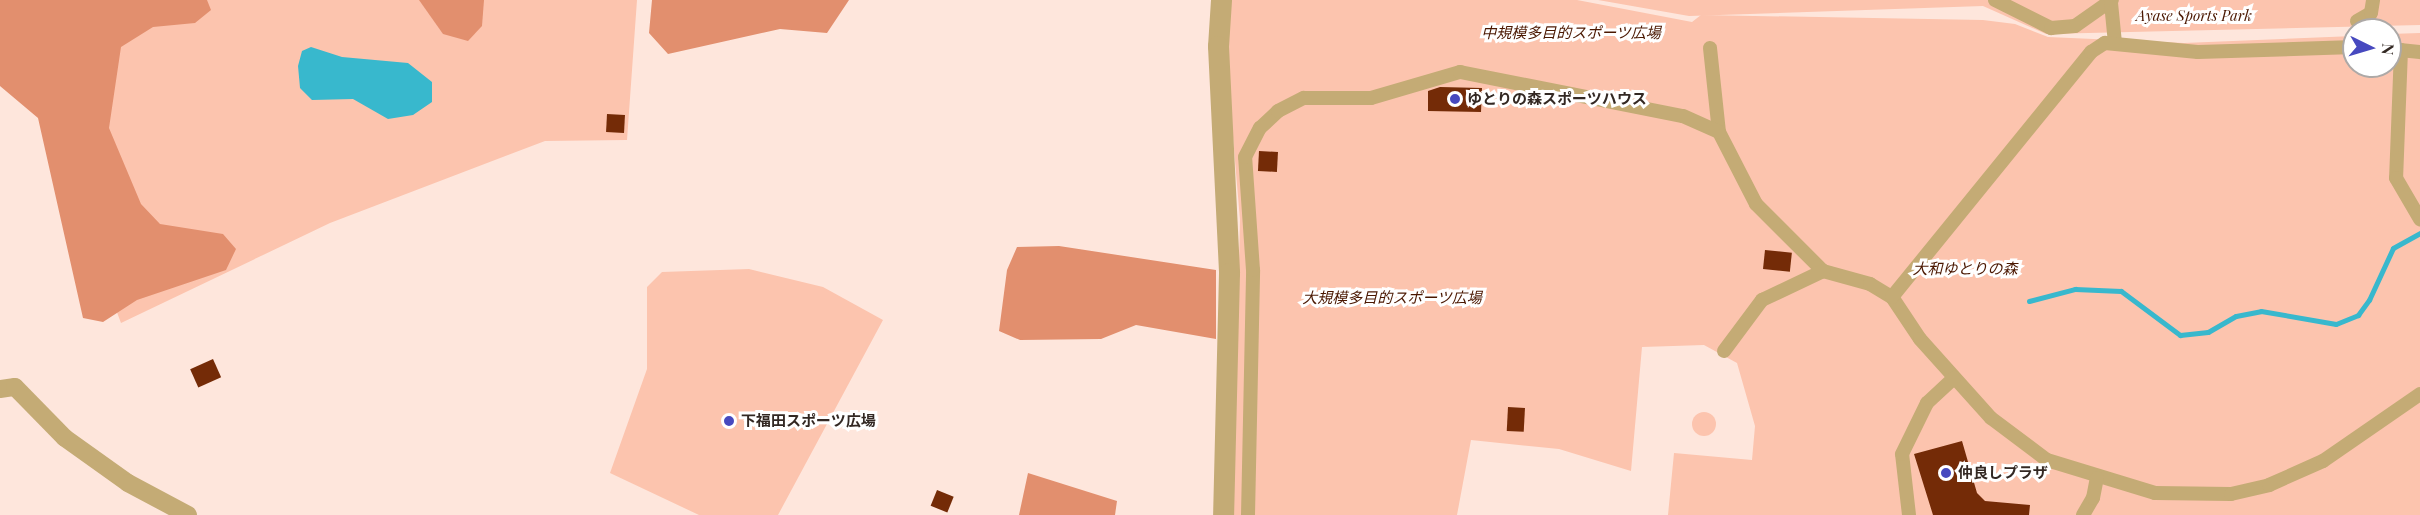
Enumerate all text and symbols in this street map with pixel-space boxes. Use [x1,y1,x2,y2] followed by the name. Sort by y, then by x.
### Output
[2136,7,2252,25] park label: Ayase Sports Park
[2342,18,2402,78] north arrow
[1481,24,1661,42] park label: 中規模多目的スポーツ広場
[2377,43,2399,56] text: N
[1467,90,1647,108] place label: ゆとりの森スポーツハウス
[1448,92,1462,106] marker: ゆとりの森スポーツハウス
[1913,260,2017,278] park label: 大和ゆとりの森
[1302,289,1482,307] park label: 大規模多目的スポーツ広場
[741,412,876,430] place label: 下福田スポーツ広場
[722,414,736,428] marker: 下福田スポーツ広場
[1958,464,2048,482] place label: 仲良しプラザ
[1939,466,1953,480] marker: 仲良しプラザ

